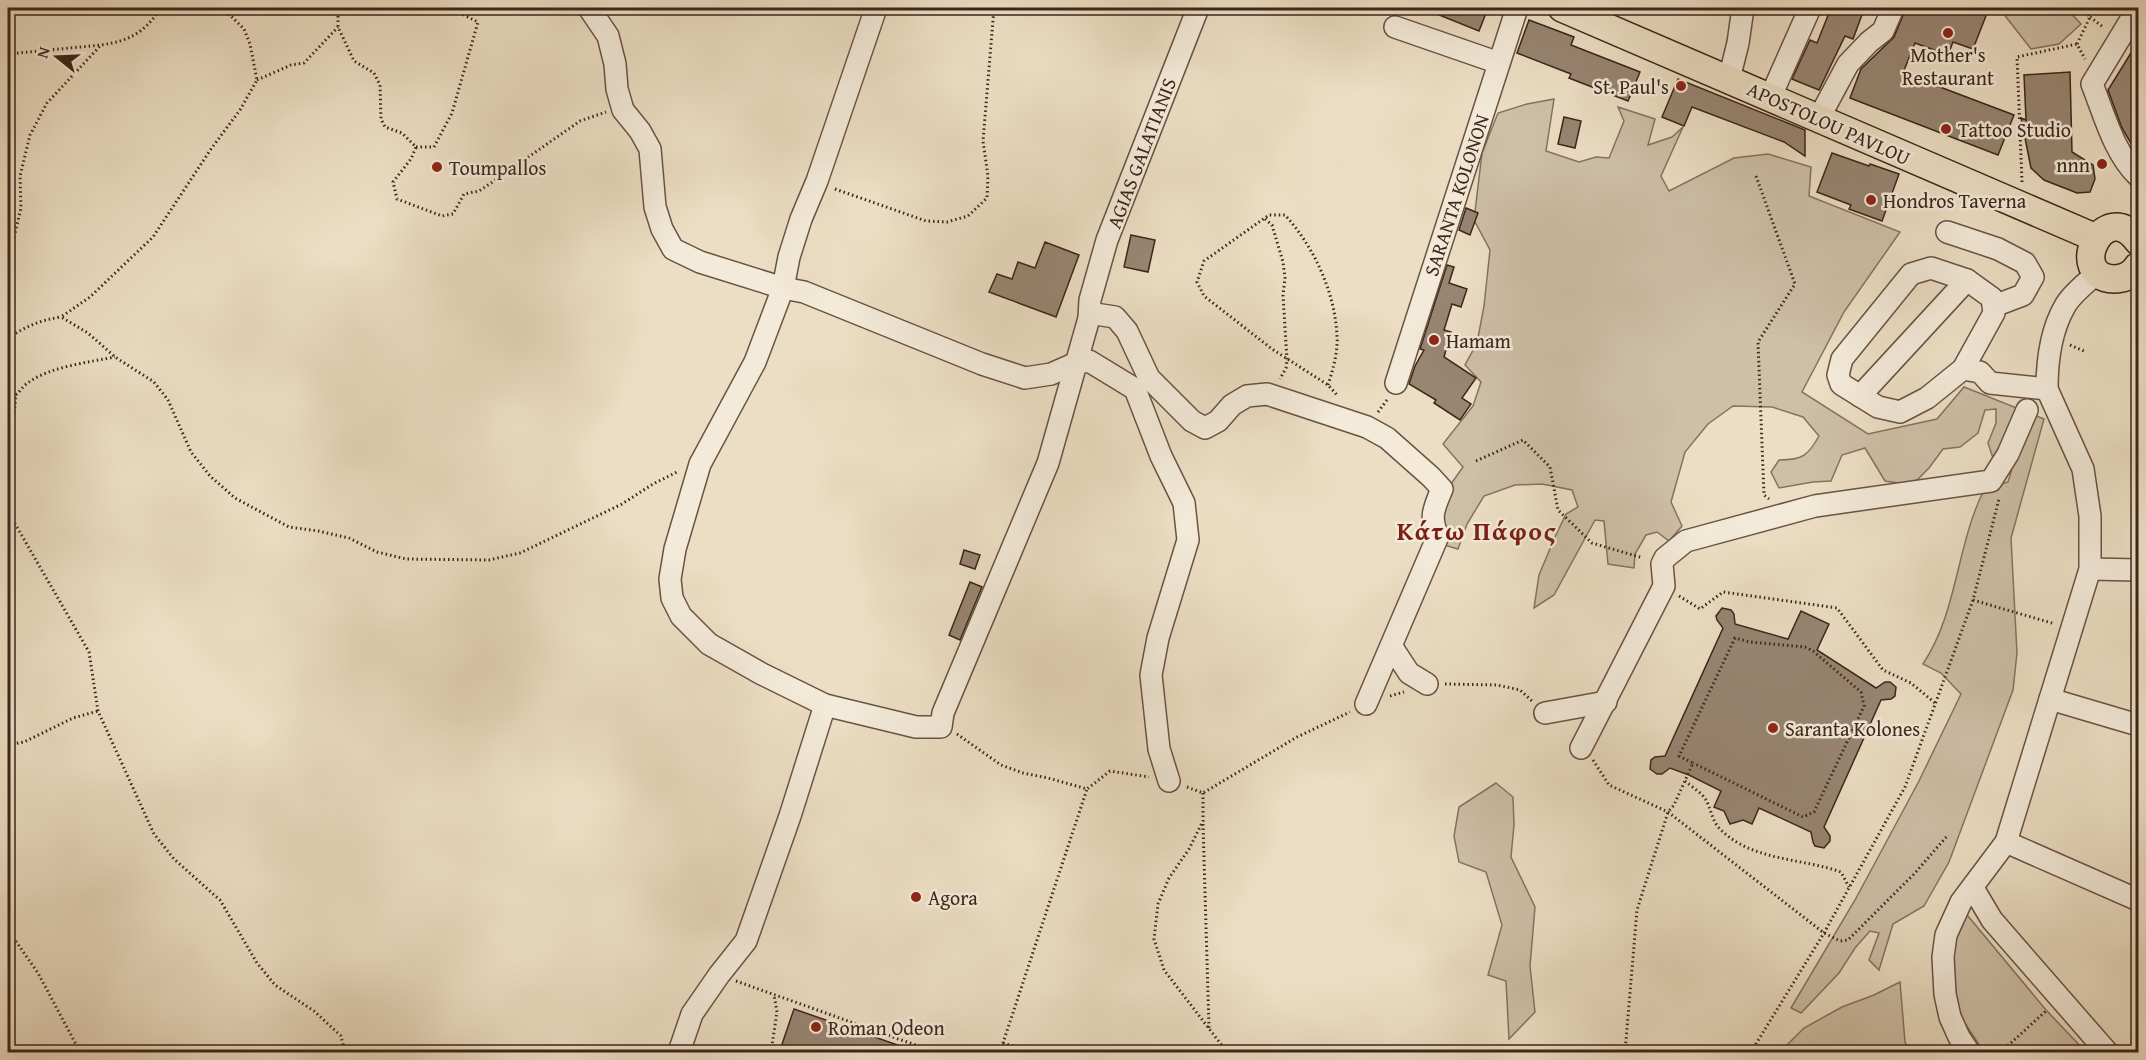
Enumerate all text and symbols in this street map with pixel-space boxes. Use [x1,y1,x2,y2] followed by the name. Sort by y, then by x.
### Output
[1941,26,1955,40] marker: Mother's Restaurant
[27,27,87,87] north arrow
[1902,40,1994,92] place label: Mother's Restaurant
[30,43,56,61] text: N
[1593,72,1669,101] place label: St. Paul's
[1099,73,1183,233] street label: AGIAS GALATIANIS
[1743,74,1915,172] street label: APOSTOLOU PAVLOU
[1674,79,1688,93] marker: St. Paul's
[1416,110,1496,280] street label: SARANTA KOLONON
[1958,115,2071,144] place label: Tattoo Studio
[1939,122,1953,136] marker: Tattoo Studio
[2056,150,2090,179] place label: nnn
[449,153,546,182] place label: Toumpallos
[2095,157,2109,171] marker: nnn
[430,160,444,174] marker: Toumpallos
[1883,186,2027,215] place label: Hondros Taverna
[1864,193,1878,207] marker: Hondros Taverna
[1446,326,1512,355] place label: Hamam
[1427,333,1441,347] marker: Hamam
[1397,511,1557,550] district label: Κάτω Πάφος
[1785,714,1920,743] place label: Saranta Kolones
[1766,721,1780,735] marker: Saranta Kolones
[928,883,978,912] place label: Agora
[909,890,923,904] marker: Agora
[828,1013,945,1042] place label: Roman Odeon
[809,1020,823,1034] marker: Roman Odeon

